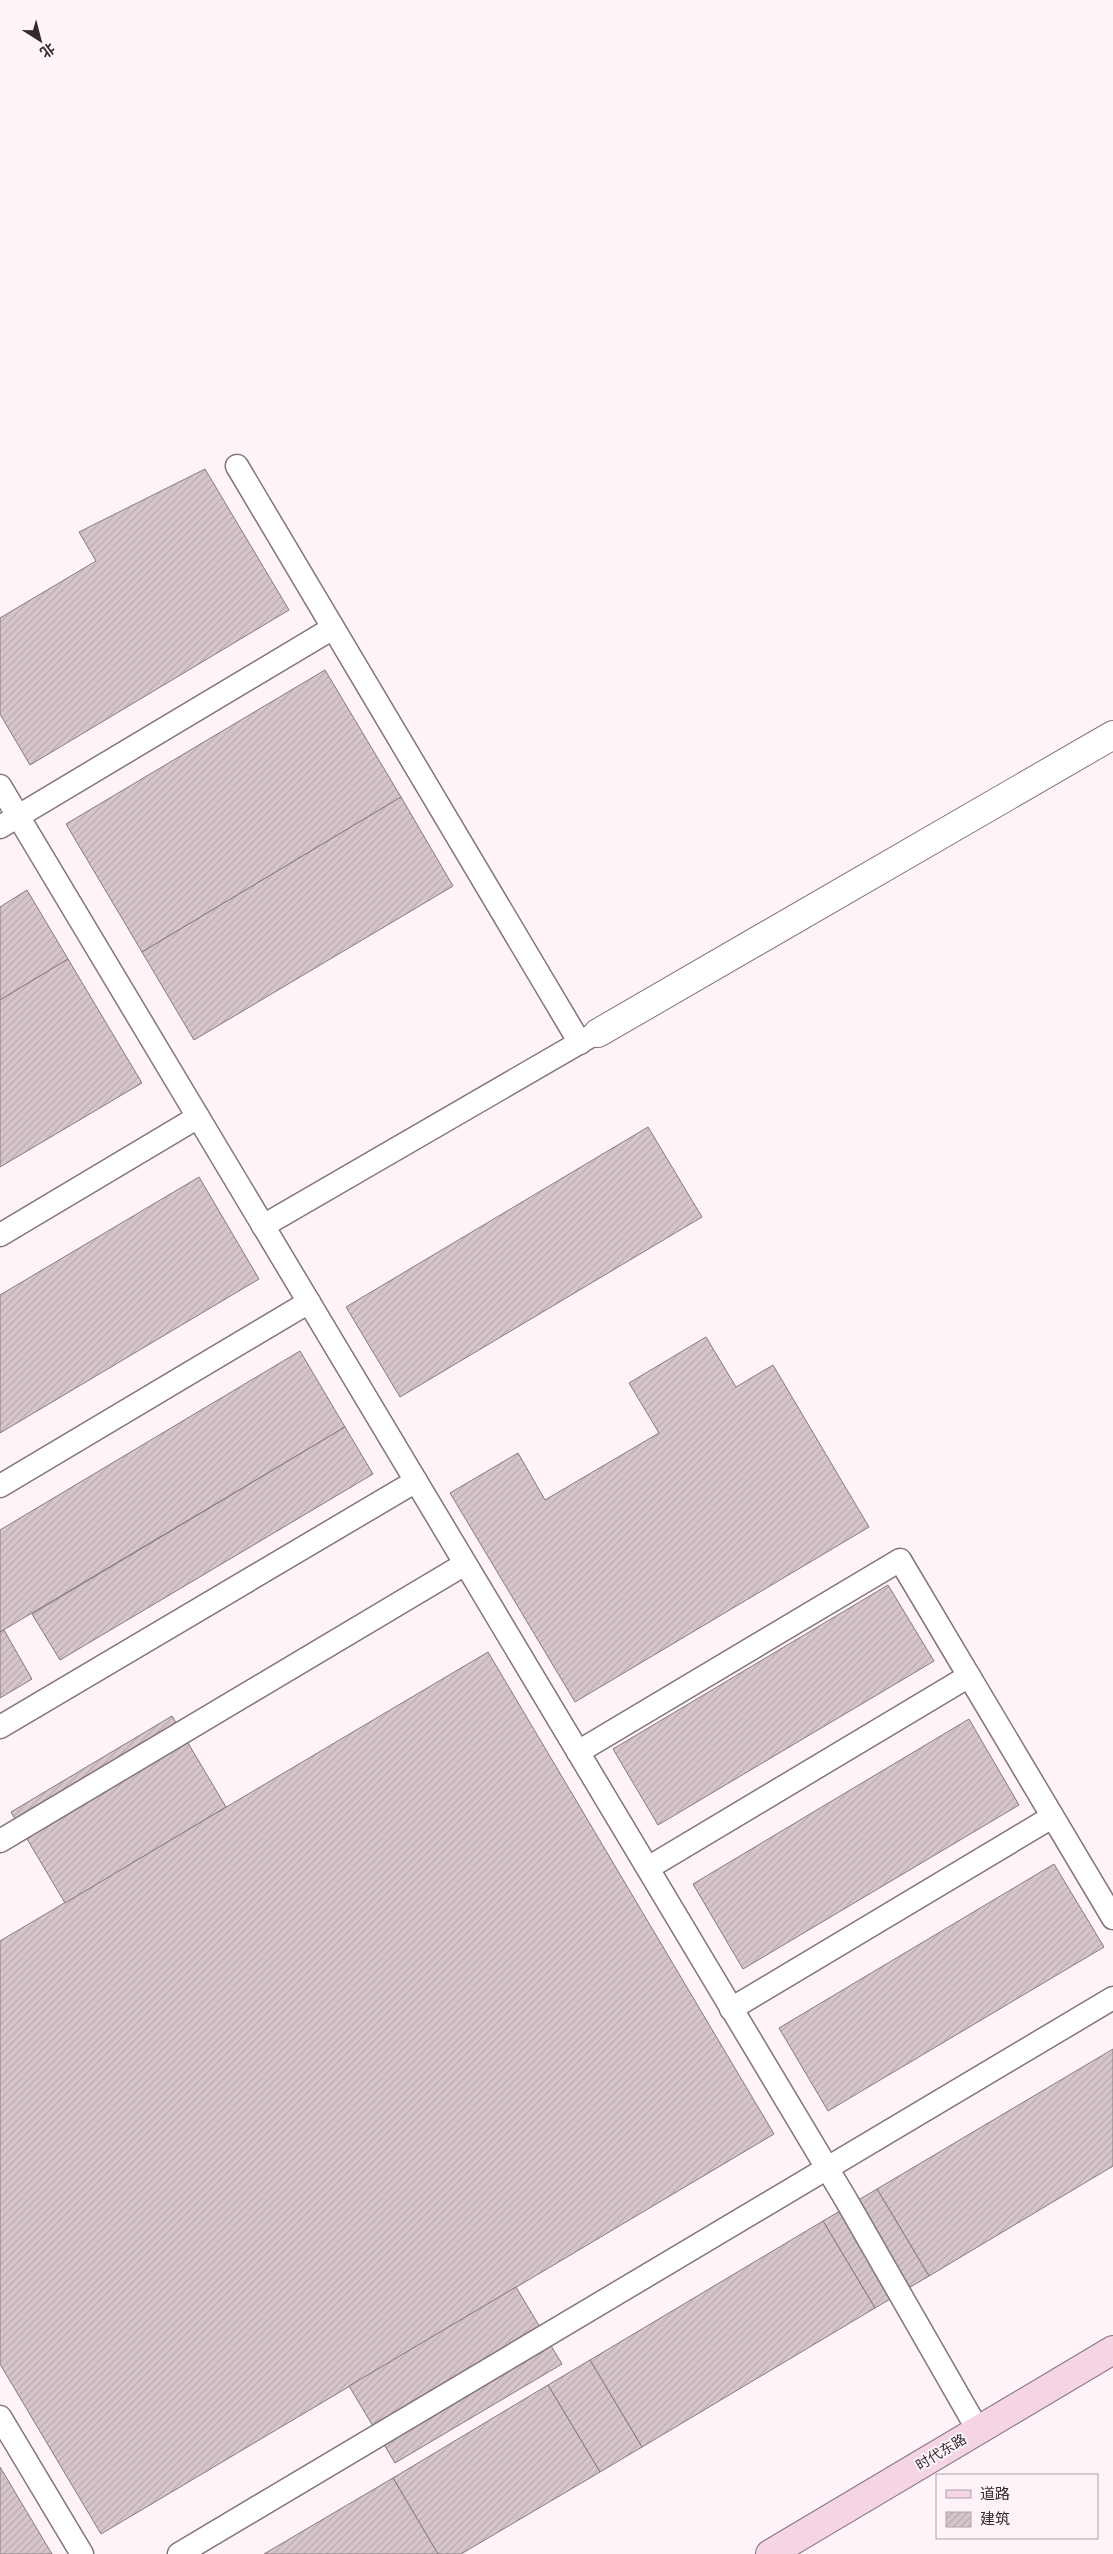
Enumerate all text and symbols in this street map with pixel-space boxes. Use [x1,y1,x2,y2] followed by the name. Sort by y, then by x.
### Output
[15,15,65,65] north arrow
[37,40,58,61] text: 北
[913,2431,969,2473] street label: 时代东路
[936,2474,1098,2539] legend
[980,2485,1010,2503] text: 道路
[980,2510,1010,2528] text: 建筑

